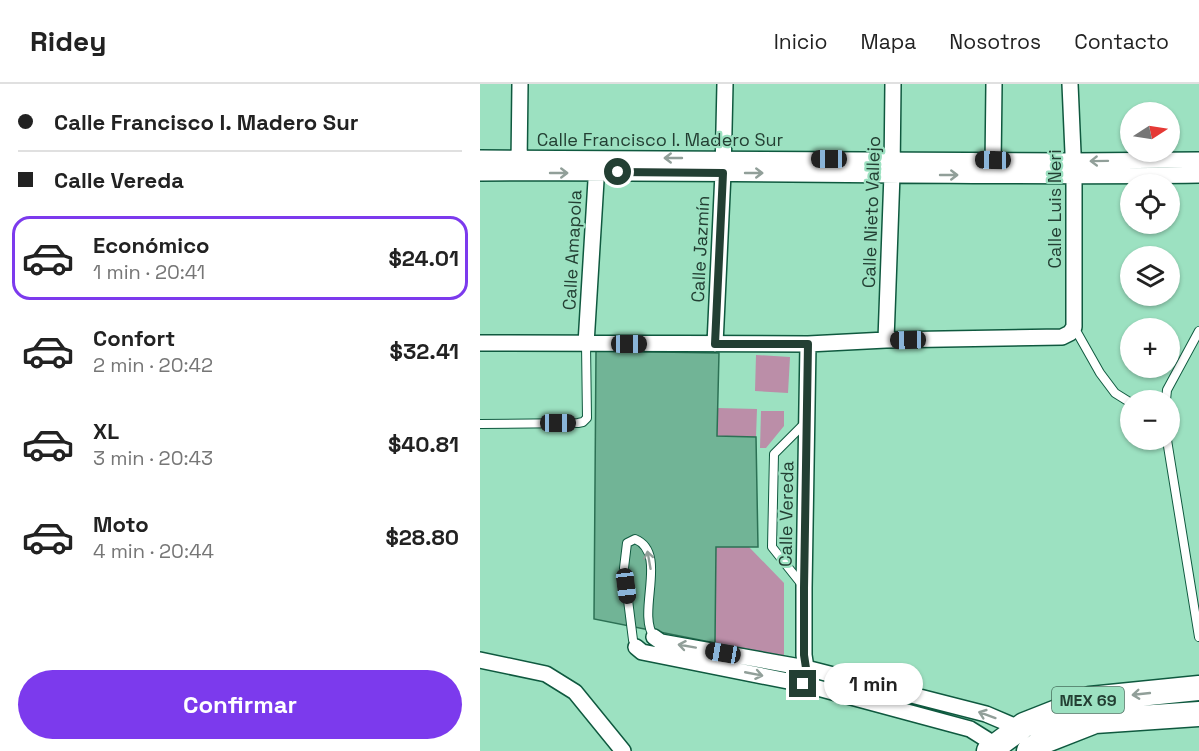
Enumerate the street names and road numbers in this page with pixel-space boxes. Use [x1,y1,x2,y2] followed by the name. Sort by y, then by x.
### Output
[537,128,784,151] street label: Calle Francisco I. Madero Sur
[857,136,885,288] street label: Calle Nieto Vallejo
[1043,149,1066,269] street label: Calle Luis Neri
[557,189,587,311] street label: Calle Amapola
[686,195,714,303] street label: Calle Jazmín
[774,461,798,567] street label: Calle Vereda
[1052,687,1124,713] road number: MEX 69

